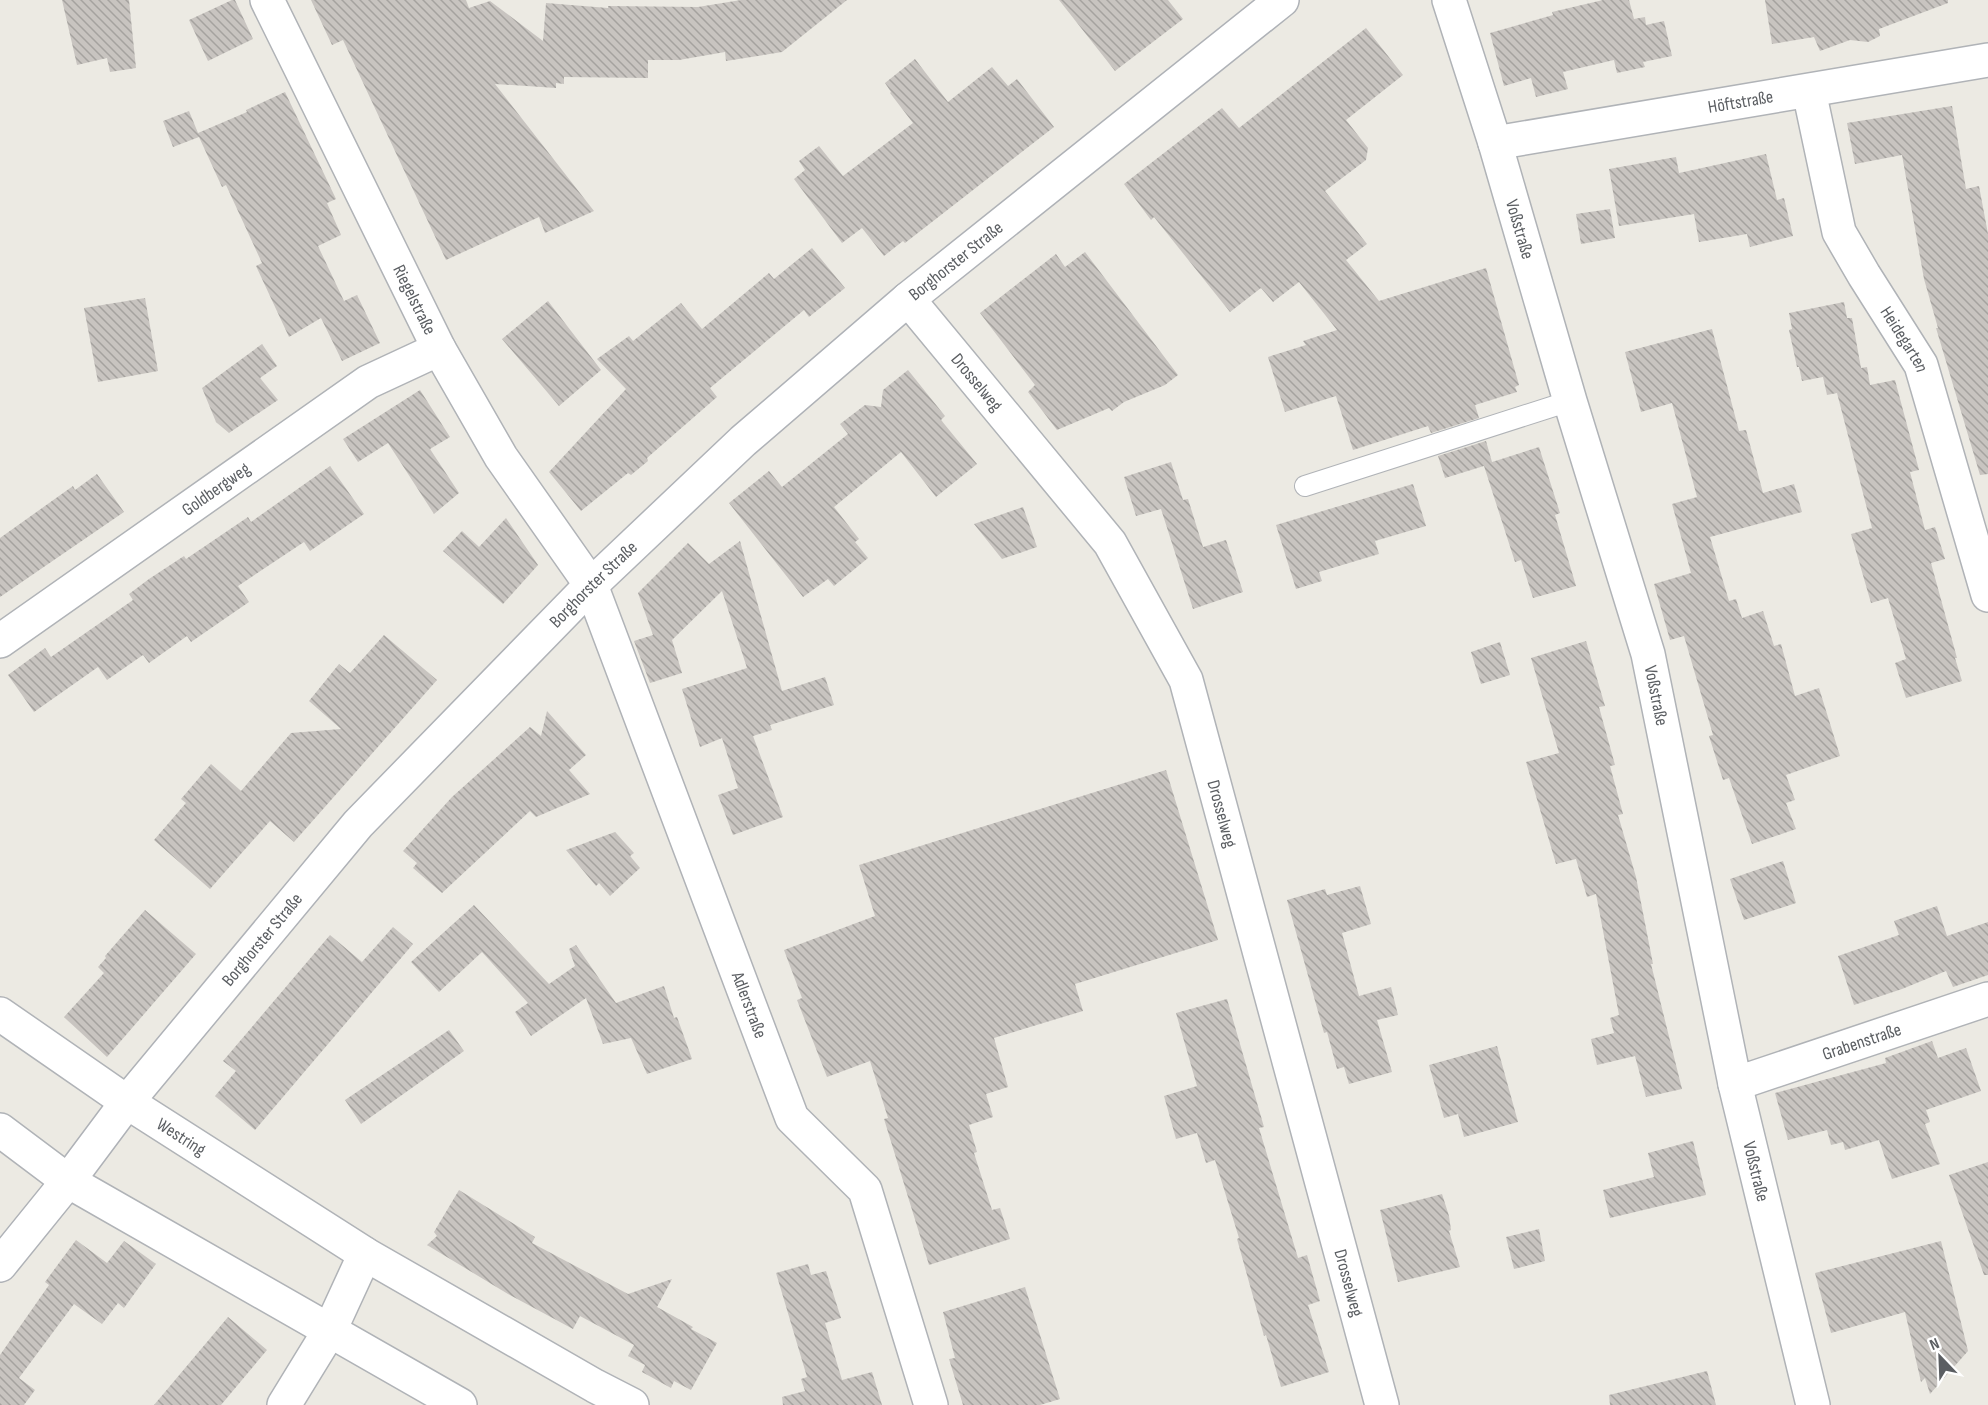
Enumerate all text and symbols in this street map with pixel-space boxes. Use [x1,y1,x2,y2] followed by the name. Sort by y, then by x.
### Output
[1706,86,1775,117] street label: Höftstraße
[1501,197,1539,262] street label: Voßstraße
[904,217,1007,305] street label: Borghorster Straße
[389,261,441,338] street label: Riegelstraße
[1876,302,1933,374] street label: Heidegarten
[947,349,1007,415] street label: Drosselweg
[178,458,254,520] street label: Goldbergweg
[545,537,641,632] street label: Borghorster Straße
[1640,663,1673,728] street label: Voßstraße
[1203,778,1241,850] street label: Drosselweg
[217,889,307,990] street label: Borghorster Straße
[727,968,771,1041] street label: Adlerstraße
[1820,1018,1904,1064] street label: Grabenstraße
[153,1113,210,1160] street label: Westring
[1739,1139,1774,1204] street label: Voßstraße
[1330,1247,1368,1319] street label: Drosselweg
[1910,1327,1970,1387] north arrow
[1927,1334,1942,1355] text: N

